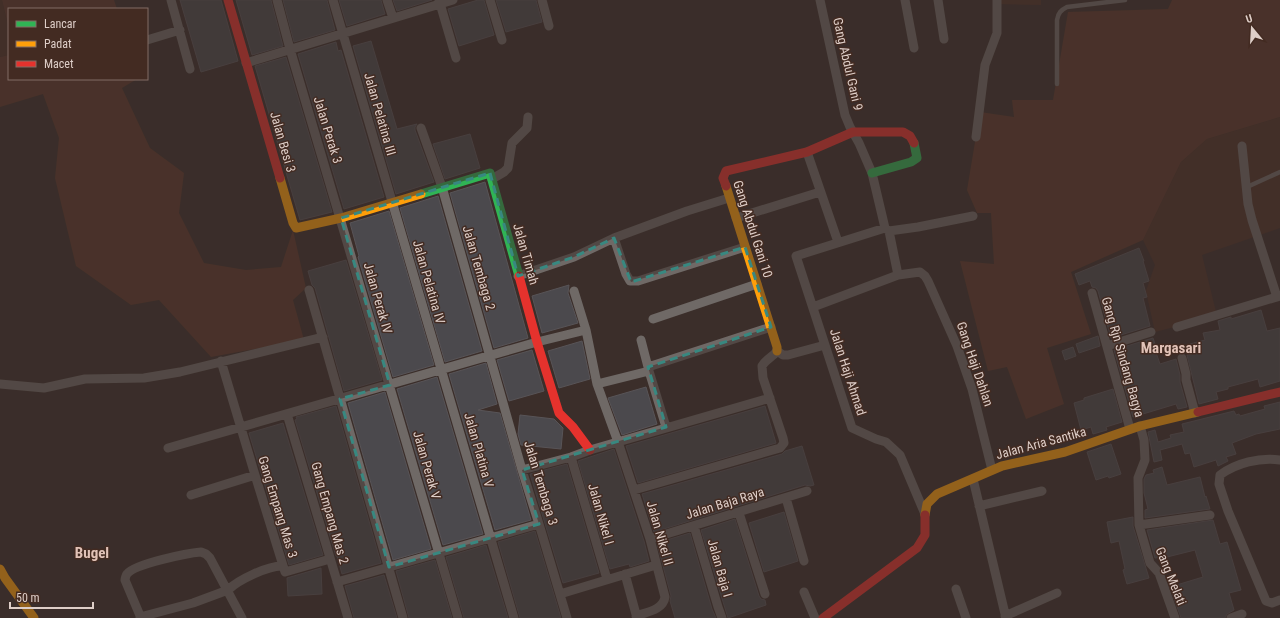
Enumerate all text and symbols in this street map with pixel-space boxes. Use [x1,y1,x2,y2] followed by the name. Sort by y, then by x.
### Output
[8,8,148,80] legend
[1232,8,1272,48] north arrow
[1244,12,1254,26] text: U
[830,16,866,112] street label: Gang Abdul Gani 9
[44,17,77,31] text: Lancar
[44,37,72,51] text: Padat
[44,57,74,71] text: Macet
[361,71,399,157] street label: Jalan Pelatina III
[311,95,345,165] street label: Jalan Perak 3
[267,110,299,174] street label: Jalan Besi 3
[730,179,776,279] street label: Gang Abdul Gani 10
[510,222,542,286] street label: Jalan Timah
[460,224,498,312] street label: Jalan Tembaga 2
[410,238,448,326] street label: Jalan Pelatina IV
[361,261,396,336] street label: Jalan Perak IV
[1099,295,1147,419] street label: Gang Rjn Sindang Bagya
[954,320,996,408] street label: Gang Haji Dahlan
[827,327,869,417] street label: Jalan Haji Ahmad
[1141,339,1201,357] district label: Margasari
[461,411,497,490] street label: Jalan Platina V
[994,424,1088,462] street label: Jalan Aria Santika
[410,429,444,502] street label: Jalan Perak V
[521,439,561,527] street label: Jalan Tembaga 3
[255,454,301,560] street label: Gang Empang Mas 3
[308,460,352,566] street label: Gang Empang Mas 2
[585,482,617,546] street label: Jalan Nikel I
[684,484,766,522] street label: Jalan Baja Raya
[644,499,676,567] street label: Jalan Nikel II
[705,537,735,599] street label: Jalan Baja I
[75,544,109,562] district label: Bugel
[1153,545,1189,607] street label: Gang Melati
[10,584,93,610] scale bar
[16,591,40,605] text: 50 m

